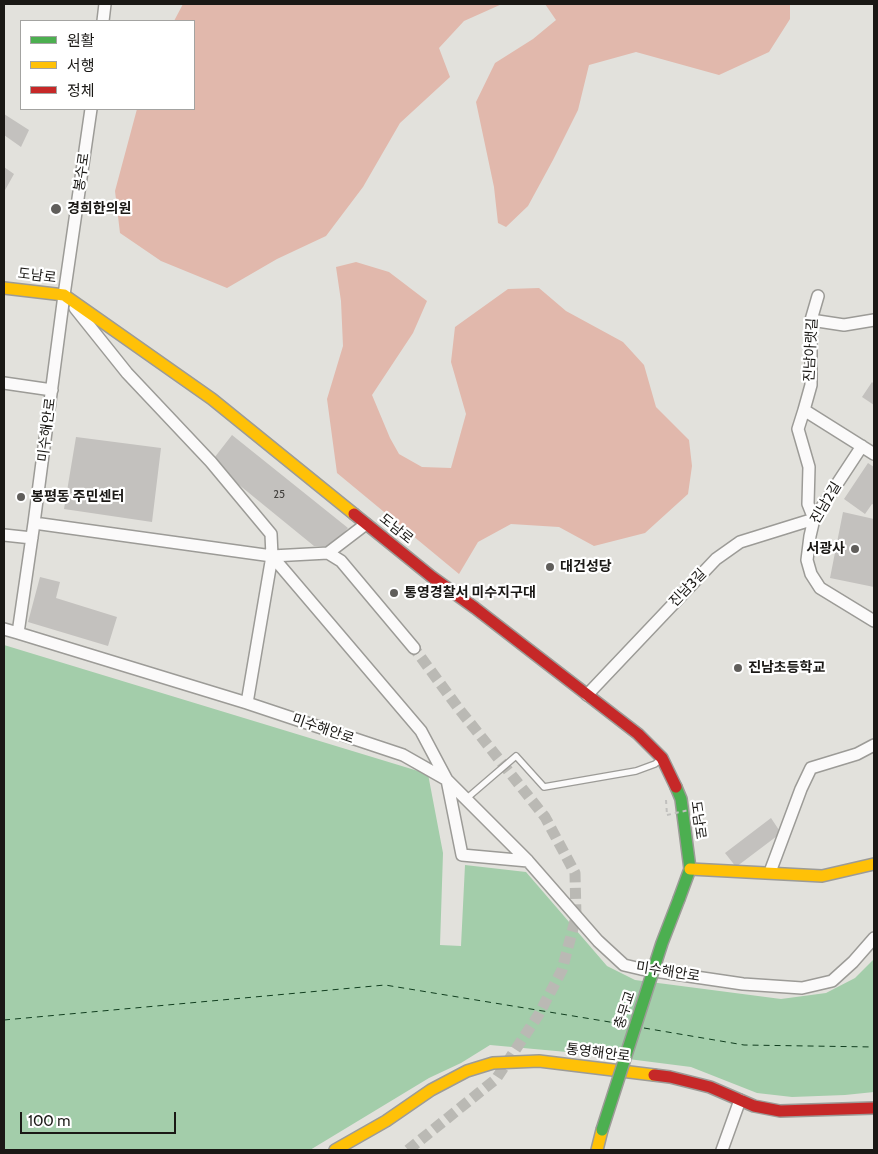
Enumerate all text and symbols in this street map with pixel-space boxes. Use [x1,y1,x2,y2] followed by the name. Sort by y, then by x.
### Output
[20,20,195,110] legend
[67,32,95,50] text: 원활
[67,57,95,75] text: 서행
[67,82,95,100] text: 정체
[71,152,93,192] street label: 봉수로
[67,201,131,217] place label: 경희한의원
[49,202,63,216] marker: 경희한의원
[17,265,57,287] street label: 도남로
[801,317,821,383] street label: 진남아랫길
[35,397,59,463] street label: 미수해안로
[807,479,845,527] street label: 진남2길
[273,488,285,502] house number: 25
[31,489,124,505] place label: 봉평동 주민센터
[15,491,27,503] marker: 봉평동 주민센터
[376,510,416,548] street label: 도남로
[806,541,845,557] place label: 서광사
[849,543,861,555] marker: 서광사
[560,559,612,575] place label: 대건성당
[544,561,556,573] marker: 대건성당
[666,566,710,610] street label: 진남3길
[404,585,536,601] place label: 통영경찰서 미수지구대
[388,587,400,599] marker: 통영경찰서 미수지구대
[748,660,825,676] place label: 진남초등학교
[732,662,744,674] marker: 진남초등학교
[290,711,356,747] street label: 미수해안로
[687,800,709,840] street label: 도남로
[635,959,701,985] street label: 미수해안로
[611,989,639,1031] street label: 충무교
[565,1041,631,1065] street label: 통영해안로
[22,1102,179,1134] scale bar
[28,1112,70,1130] text: 100 m

